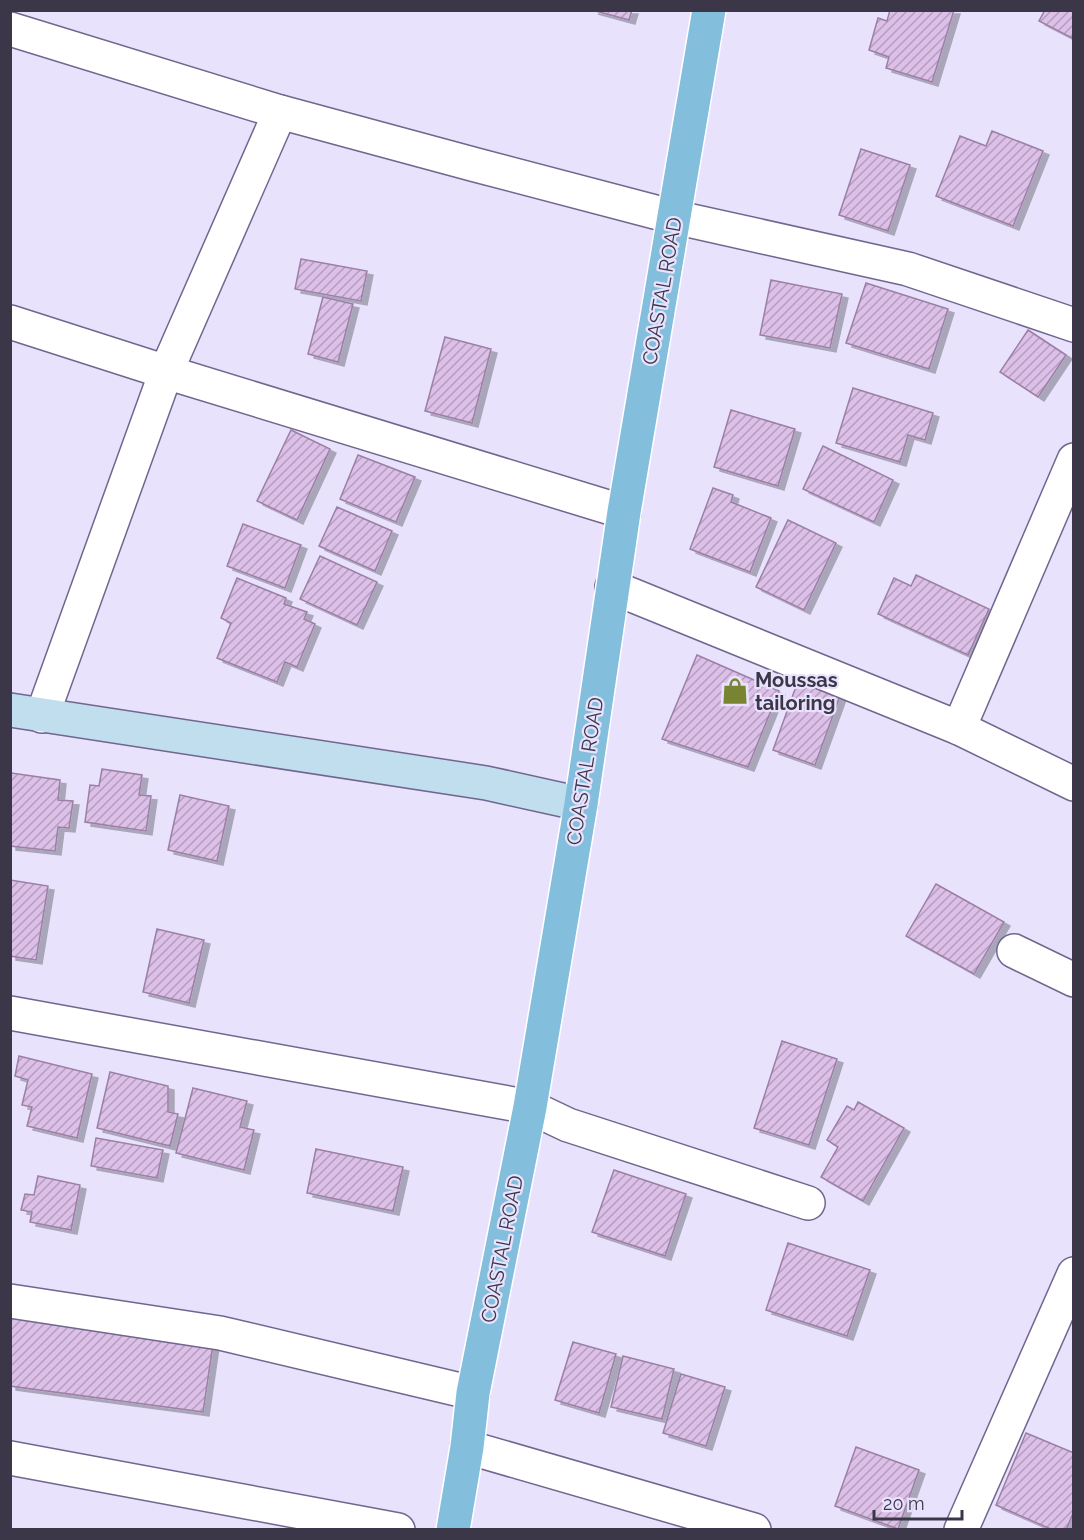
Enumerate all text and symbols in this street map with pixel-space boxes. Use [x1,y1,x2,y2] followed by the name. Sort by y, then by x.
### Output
[637,215,687,367] street label: COASTAL ROAD
[755,668,838,715] place label: Moussas tailoring
[720,676,750,706] shop icon: Moussas tailoring
[561,695,609,847] street label: COASTAL ROAD
[476,1173,528,1325] street label: COASTAL ROAD
[874,1483,962,1521] scale bar
[883,1493,925,1514] text: 20 m

